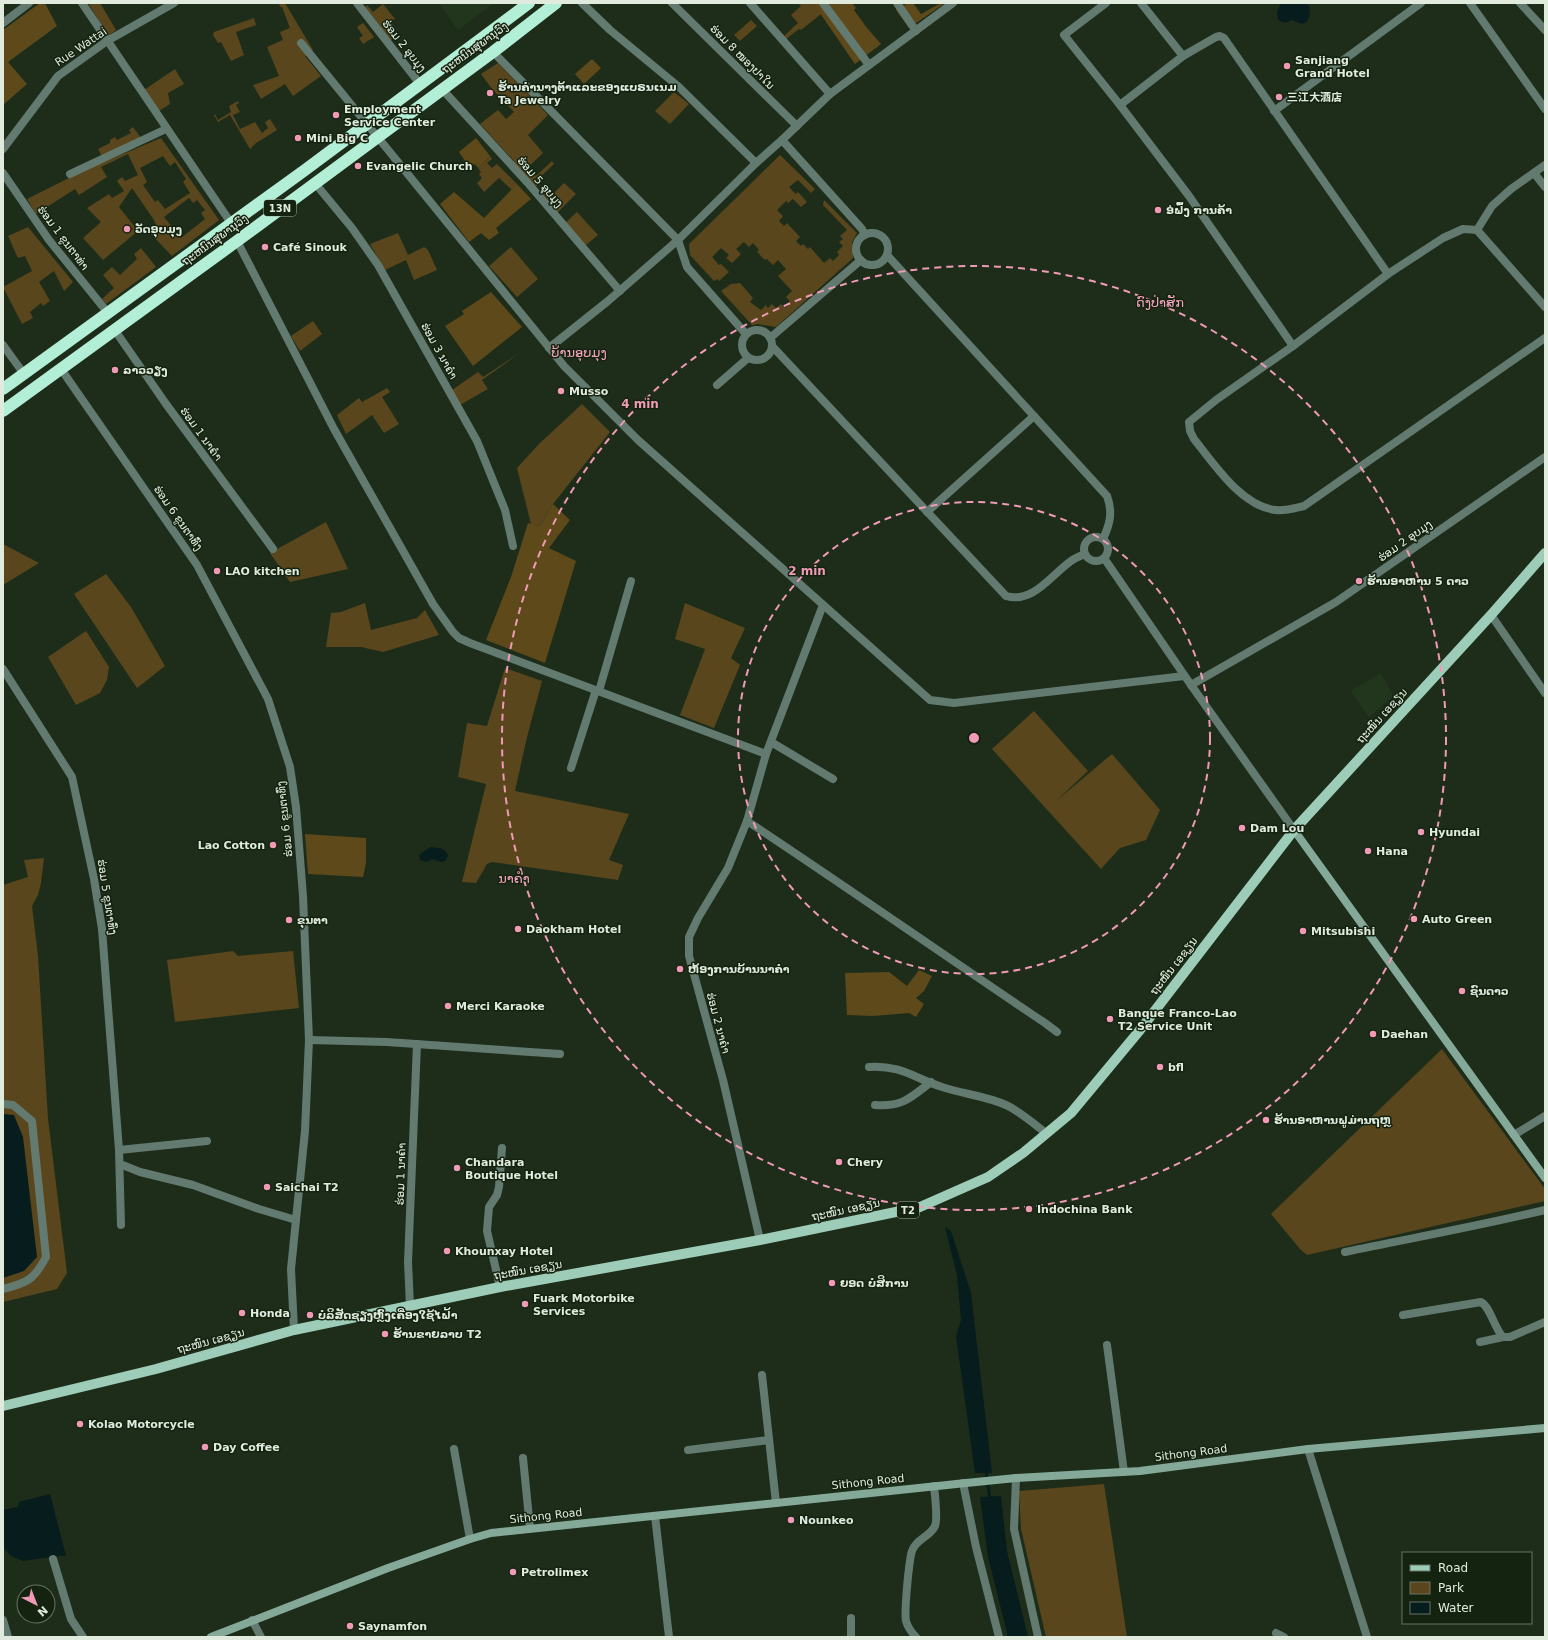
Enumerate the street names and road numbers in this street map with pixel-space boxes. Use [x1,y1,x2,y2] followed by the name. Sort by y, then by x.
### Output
[379,17,429,75] street label: ຮ່ອມ 2 ອຸບມຸງ
[439,20,511,77] street label: ຖະຫນົນສຸພານຸວົງ
[707,22,777,92] street label: ຮ່ອມ 8 ໜອງປາໃນ
[53,25,109,69] street label: Rue Wattai
[514,154,566,211] street label: ຮ່ອມ 5 ອຸບມຸງ
[264,200,296,216] road number: 13N
[35,203,91,273] street label: ຮ່ອມ 1 ຂູນຕາທ່າ
[179,212,251,269] street label: ຖະຫນົນສຸພານຸວົງ
[418,320,460,382] street label: ຮ່ອມ 3 ນາຄຳ
[177,405,225,463] street label: ຮ່ອມ 1 ນາຄຳ
[151,483,205,553] street label: ຮ່ອມ 6 ຂູນຕາທົ່ງ
[1375,518,1435,565] street label: ຮ່ອມ 2 ອຸບມຸງ
[1354,686,1410,746] street label: ຖະໜົນ ເອຊຽນ
[275,780,295,858] street label: ຮ່ອມ 6 ຂູນຕາທົ່ງ
[95,858,119,936] street label: ຮ່ອມ 5 ຂູນຕາທົ່ງ
[1147,935,1200,997] street label: ຖະໜົນ ເອຊຽນ
[704,991,732,1055] street label: ຮ່ອມ 2 ນາຄຳ
[393,1142,409,1206] street label: ຮ່ອມ 1 ນາຄຳ
[811,1196,881,1224] street label: ຖະໜົນ ເອຊຽນ
[897,1202,919,1218] road number: T2
[493,1257,563,1282] street label: ຖະໜົນ ເອຊຽນ
[176,1326,246,1356] street label: ຖະໜົນ ເອຊຽນ
[1154,1442,1228,1464] street label: Sithong Road
[831,1472,905,1492] street label: Sithong Road
[509,1506,583,1526] street label: Sithong Road

